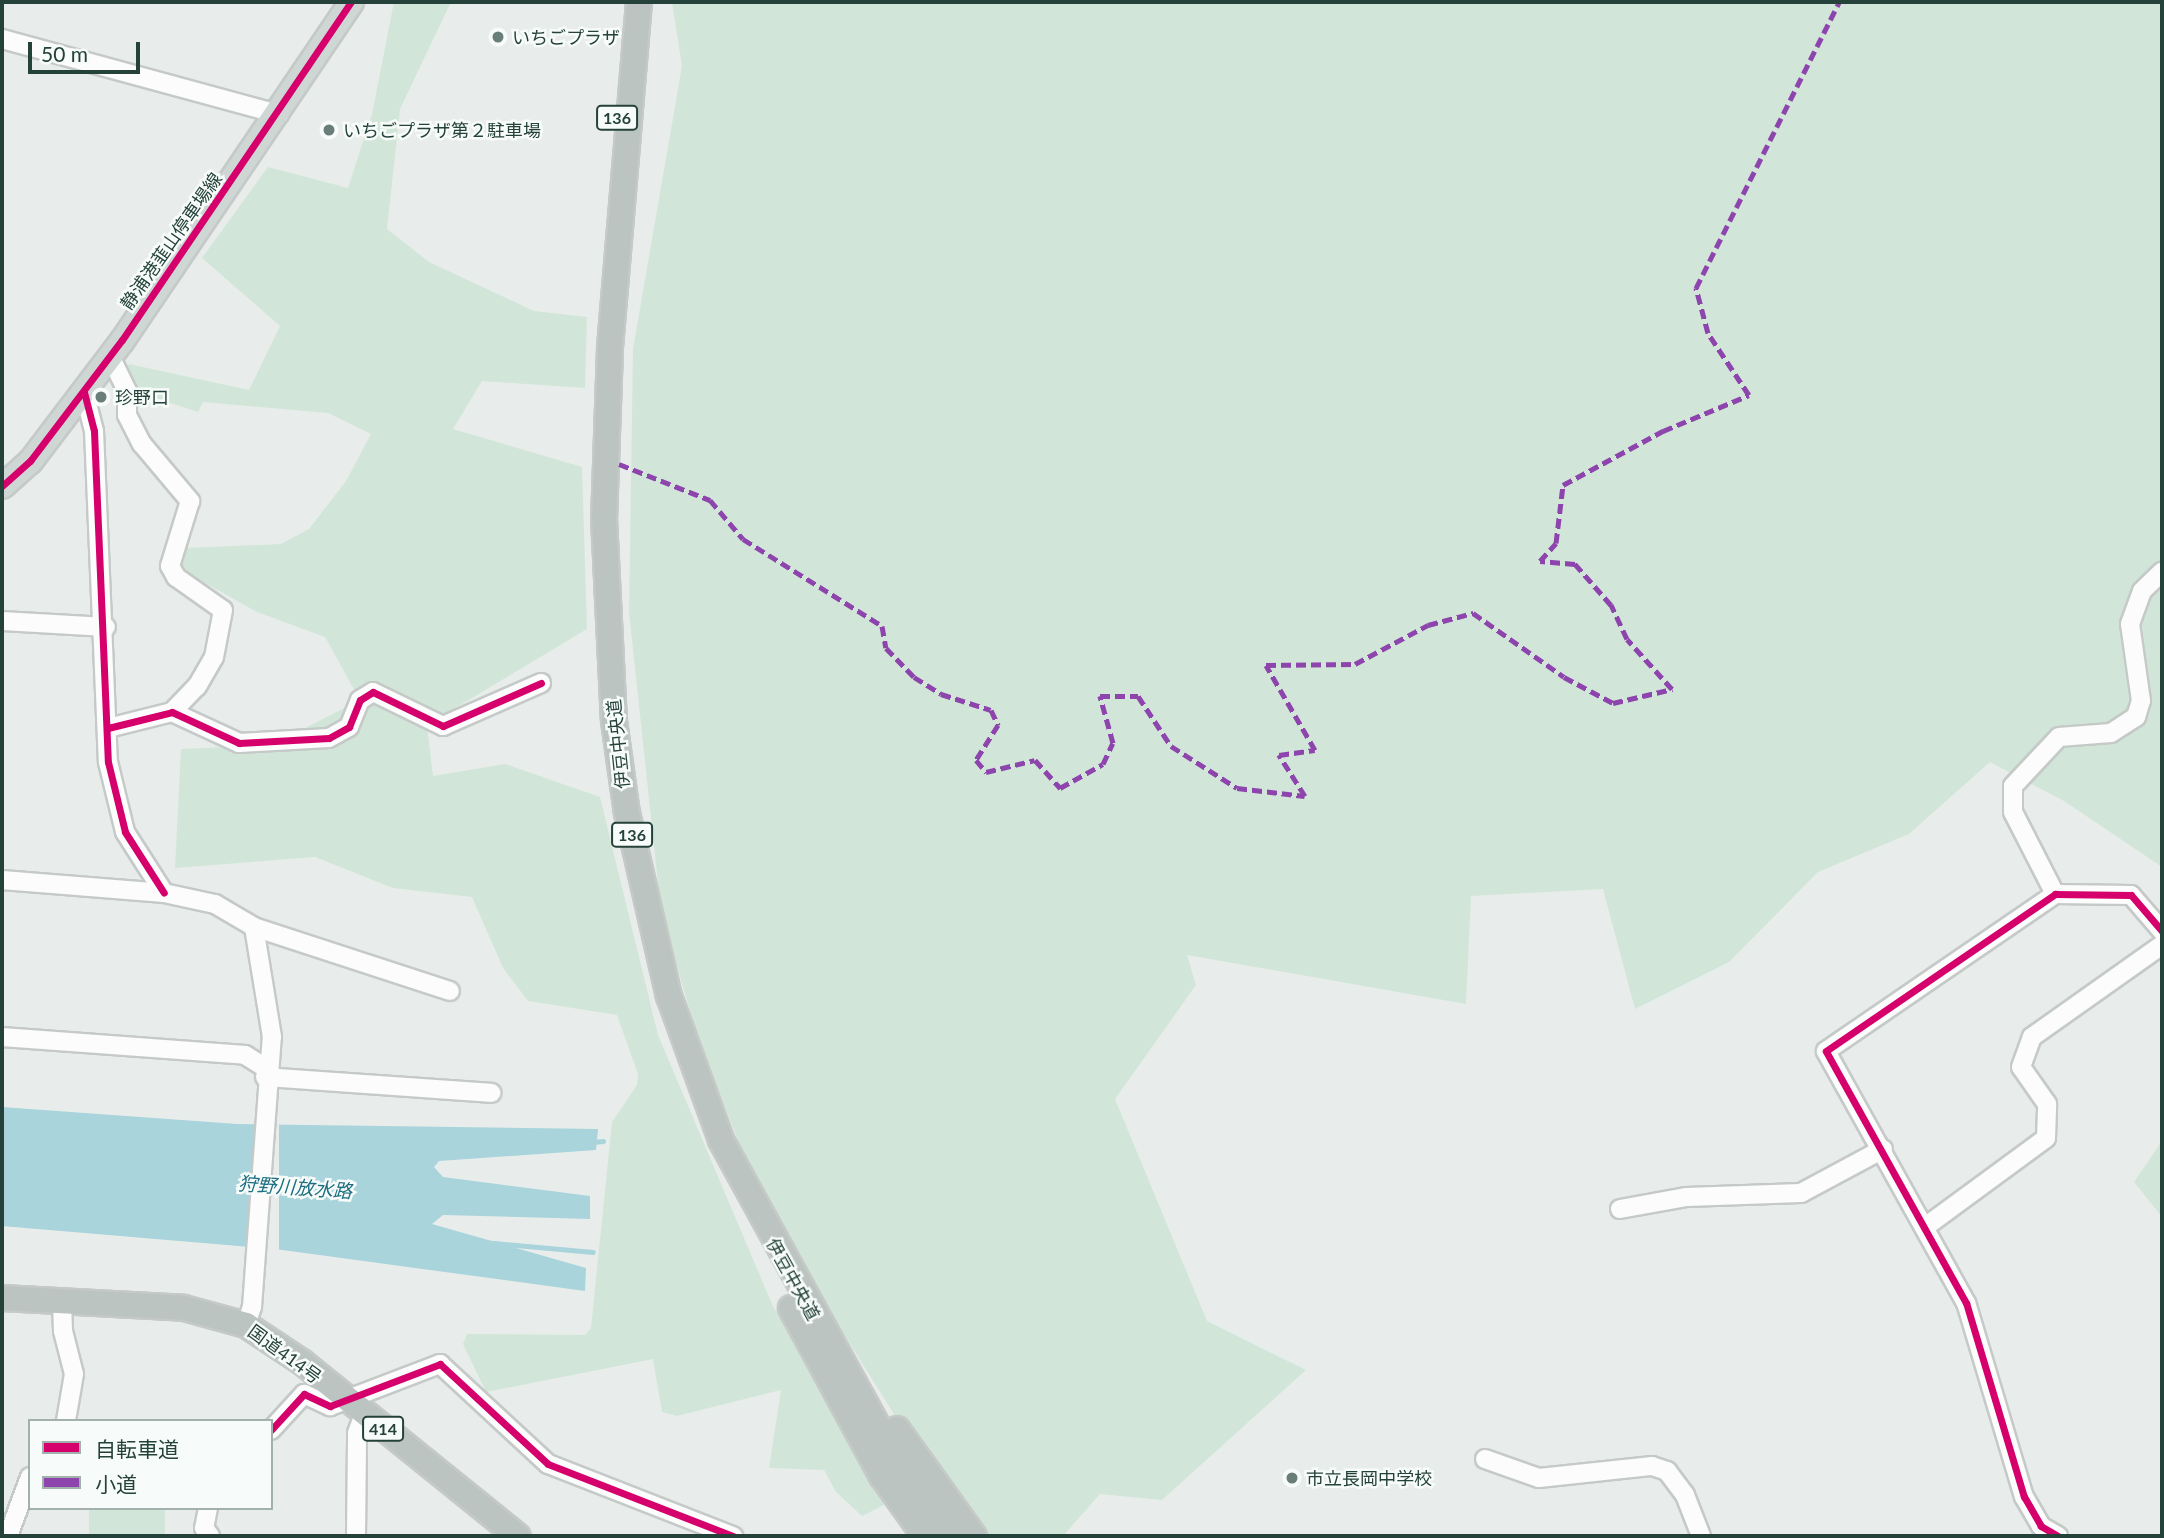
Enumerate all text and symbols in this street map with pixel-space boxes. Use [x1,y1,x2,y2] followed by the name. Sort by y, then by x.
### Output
[512,26,620,48] place label: いちごプラザ
[32,28,144,72] scale bar
[490,29,506,45] marker: いちごプラザ
[41,41,88,66] text: 50 m
[596,106,638,130] road number: 136
[343,119,541,141] place label: いちごプラザ第２駐車場
[321,122,337,138] marker: いちごプラザ第２駐車場
[116,168,226,314] street label: 静浦港韮山停車場線
[115,386,169,408] place label: 珍野口
[93,389,109,405] marker: 珍野口
[603,698,633,790] street label: 伊豆中央道
[611,822,653,848] road number: 136
[237,1172,353,1202] water label: 狩野川放水路
[762,1234,824,1324] street label: 伊豆中央道
[244,1320,326,1388] street label: 国道414号
[362,1416,404,1442] road number: 414
[28,1419,273,1510] legend
[95,1436,179,1461] text: 自転車道
[1306,1467,1432,1489] place label: 市立長岡中学校
[1284,1470,1300,1486] marker: 市立長岡中学校
[95,1471,137,1496] text: 小道

